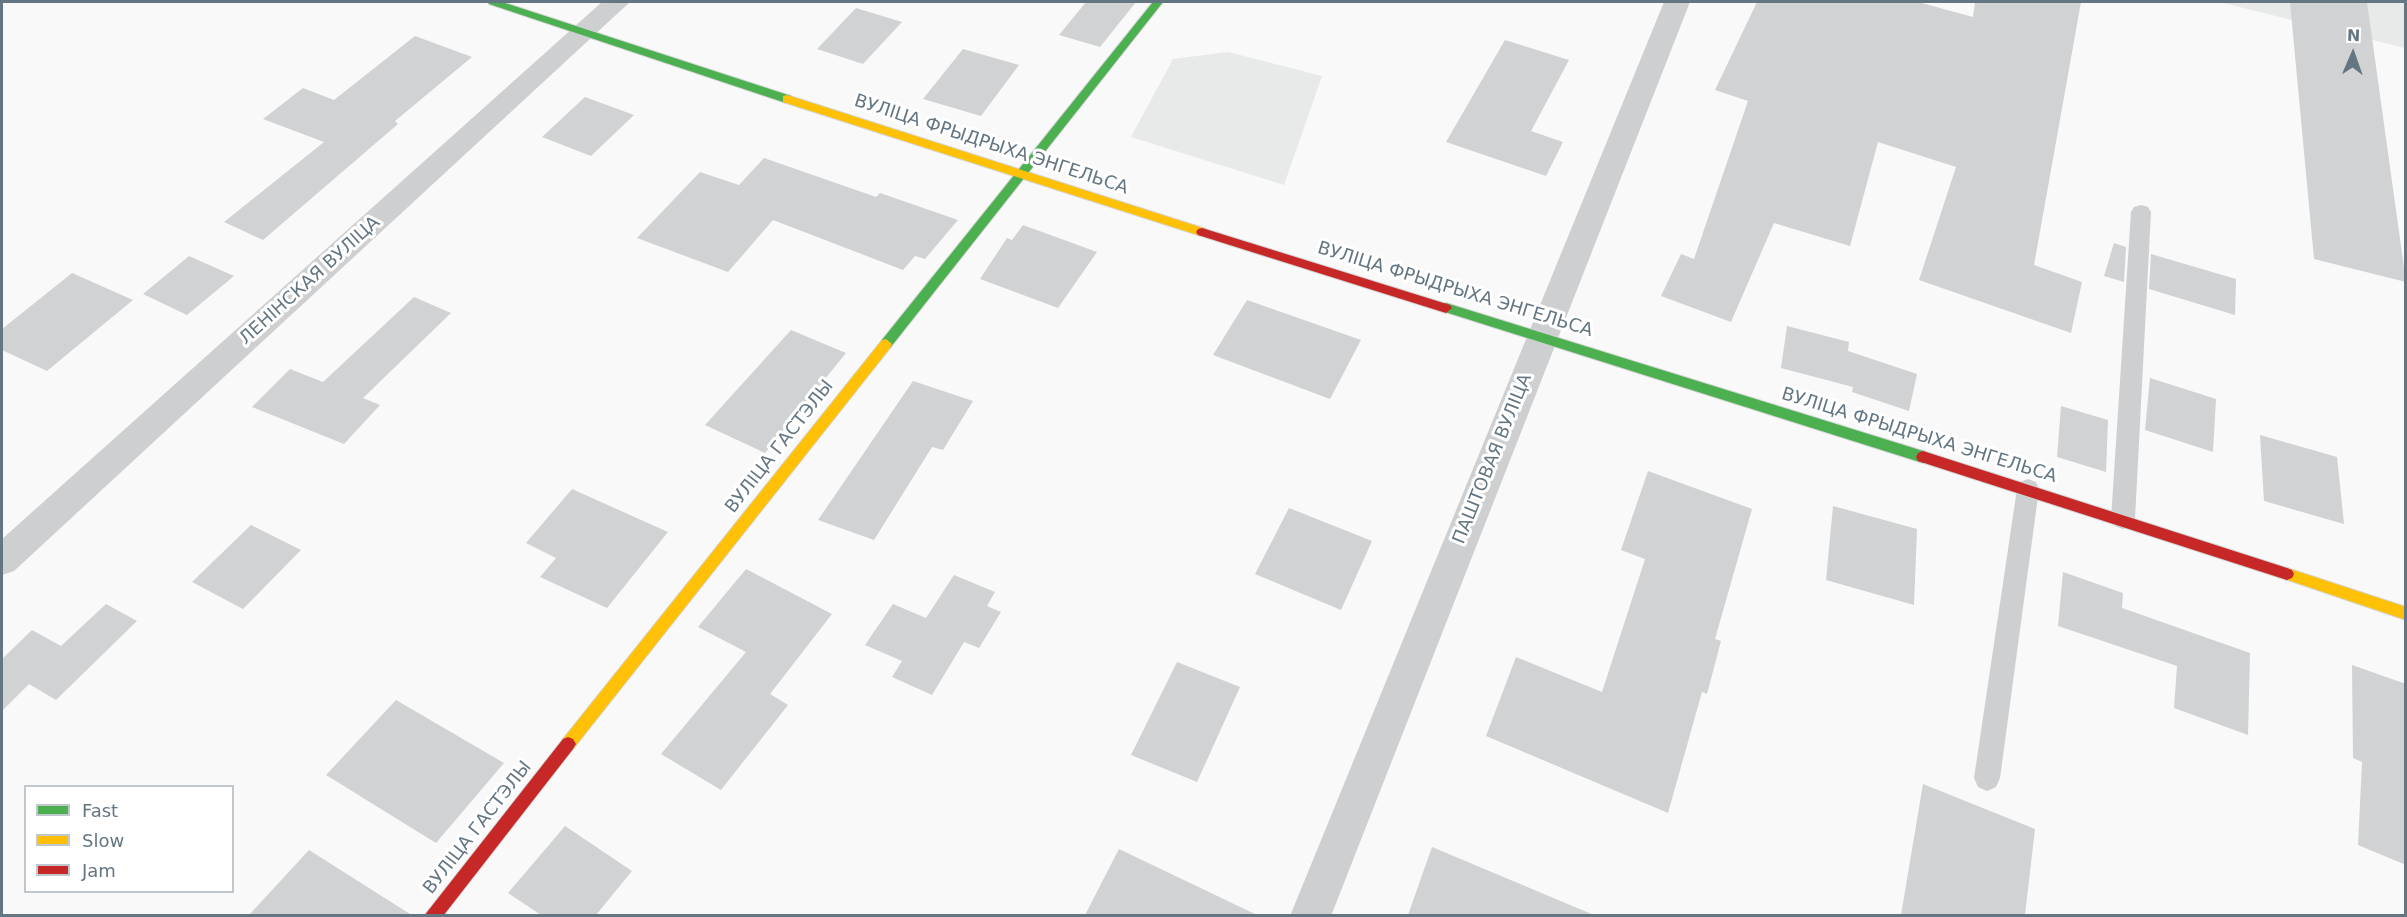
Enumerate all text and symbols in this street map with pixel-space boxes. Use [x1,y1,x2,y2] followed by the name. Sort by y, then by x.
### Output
[2323,24,2383,84] north arrow
[2347,26,2361,45] text: N
[851,90,1131,200] street label: ВУЛІЦА ФРЫДРЫХА ЭНГЕЛЬСА
[235,212,385,350] street label: ЛЕНІНСКАЯ ВУЛІЦА
[1315,238,1595,342] street label: ВУЛІЦА ФРЫДРЫХА ЭНГЕЛЬСА
[1449,371,1537,547] street label: ПАШТОВАЯ ВУЛІЦА
[721,376,839,518] street label: ВУЛІЦА ГАСТЭЛЫ
[1779,384,2059,488] street label: ВУЛІЦА ФРЫДРЫХА ЭНГЕЛЬСА
[419,757,537,899] street label: ВУЛІЦА ГАСТЭЛЫ
[24,785,234,893] legend
[82,800,118,821] text: Fast
[82,830,124,851] text: Slow
[82,860,116,881] text: Jam

